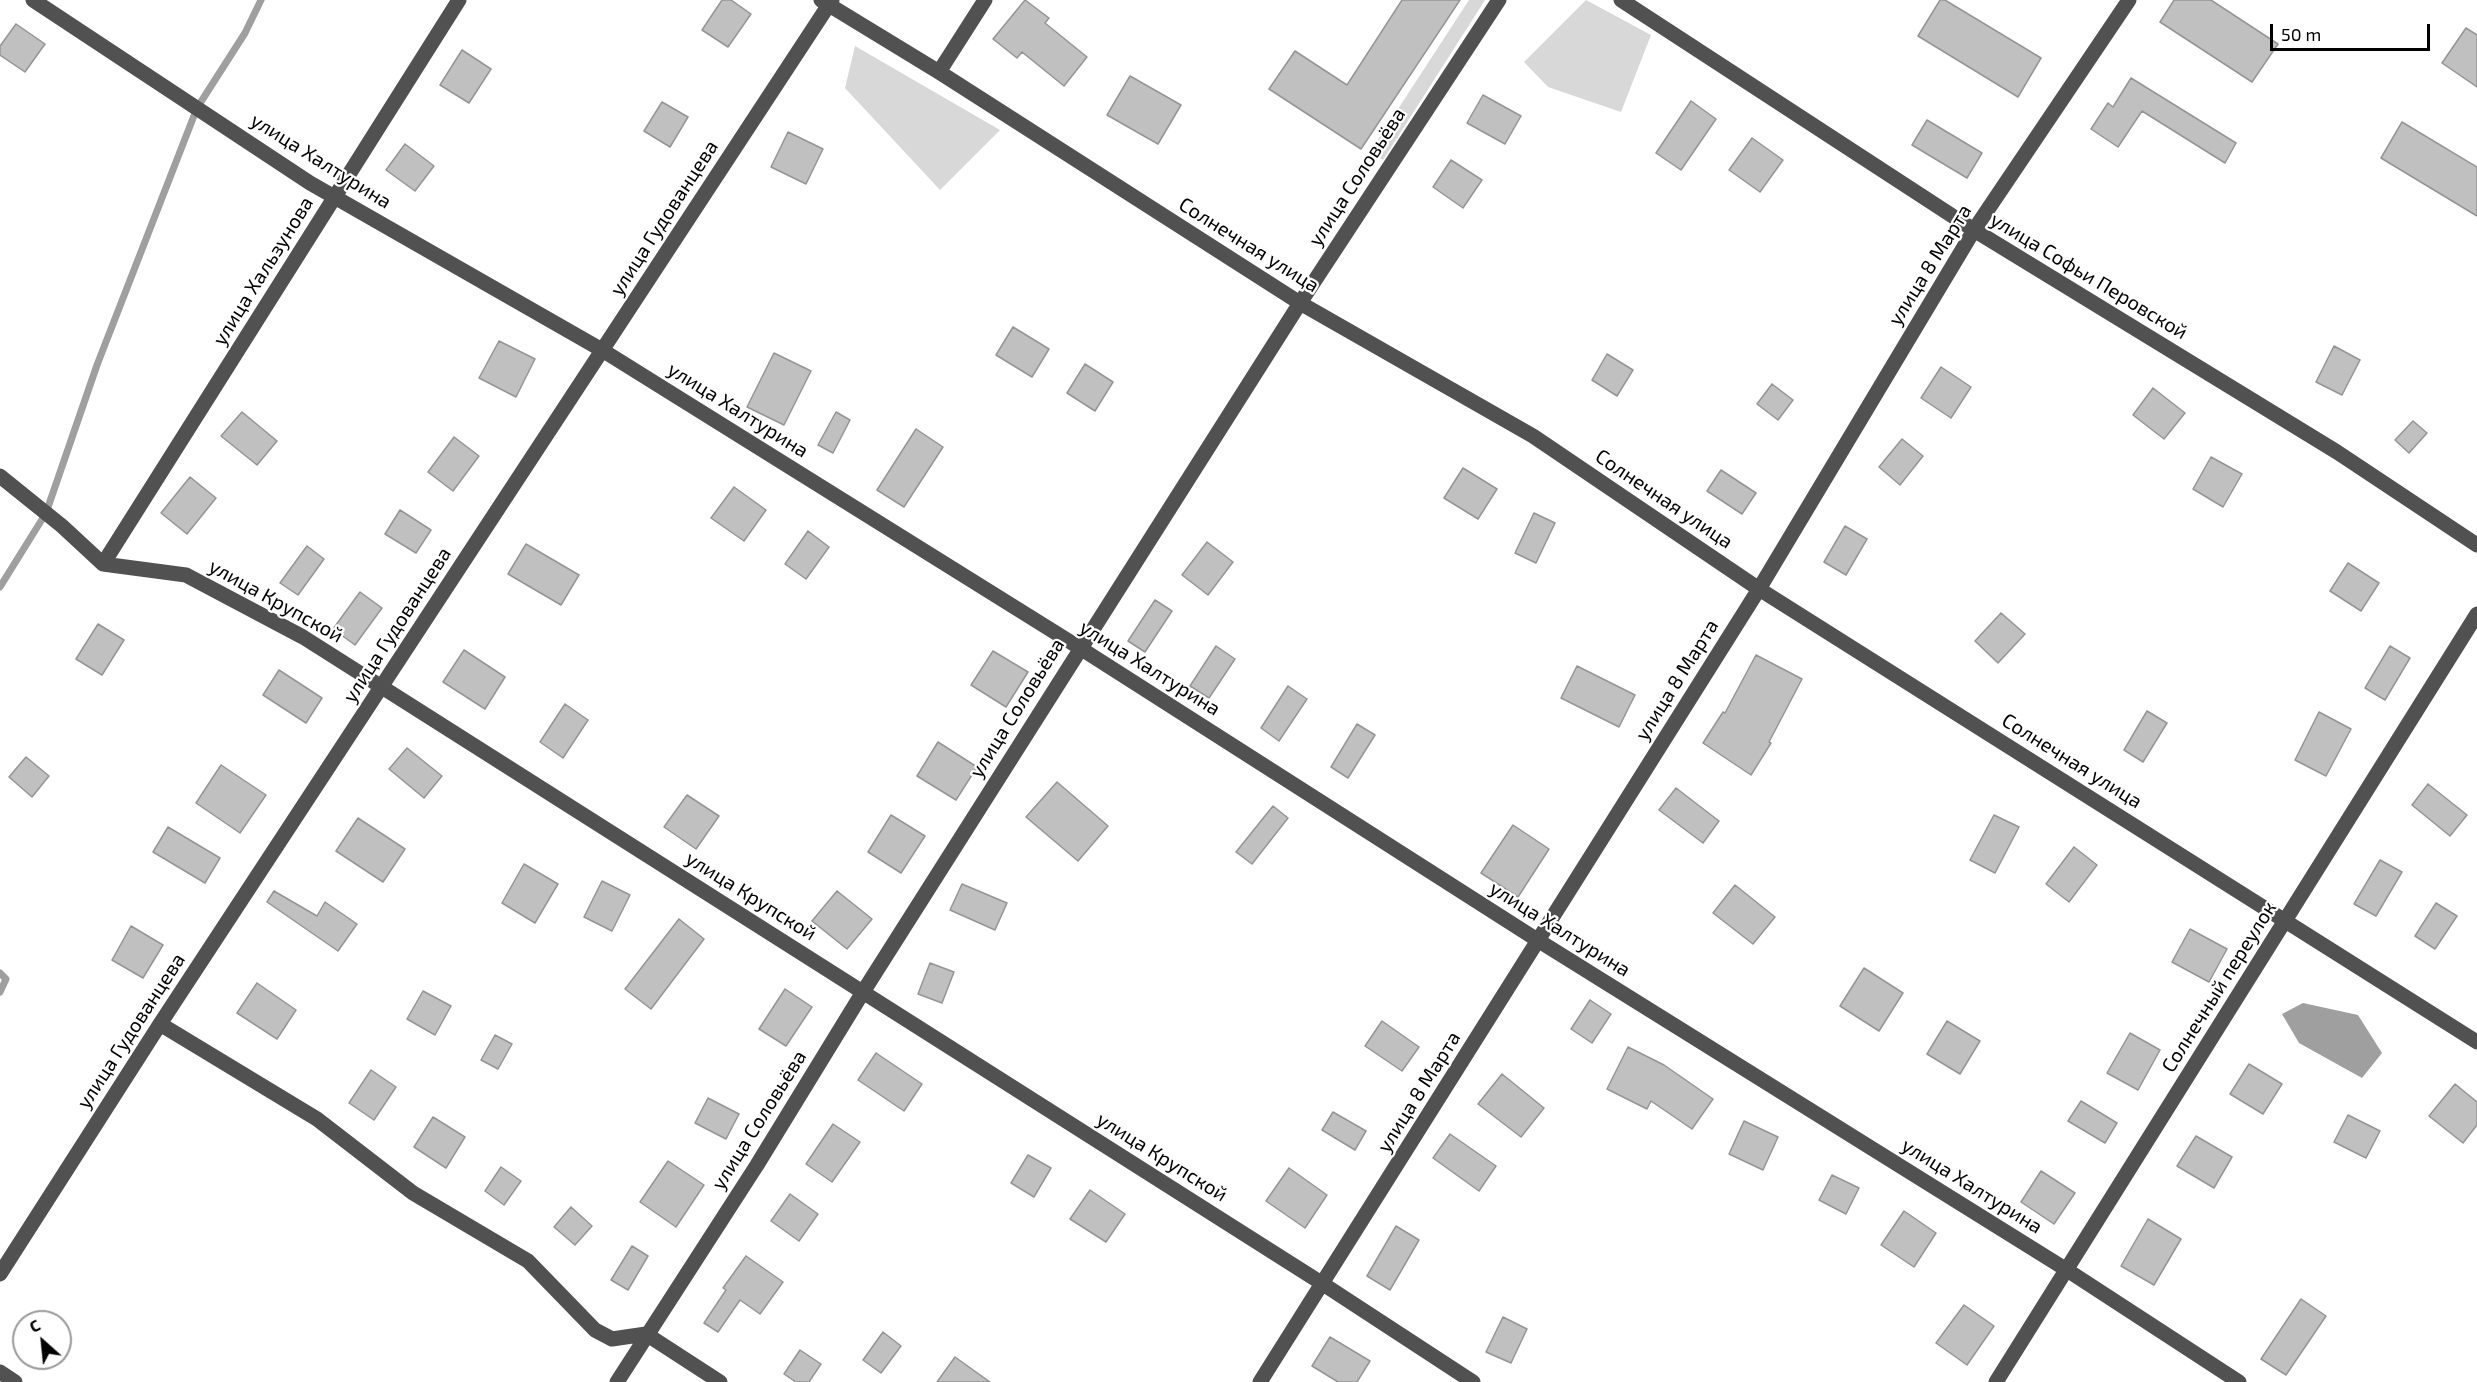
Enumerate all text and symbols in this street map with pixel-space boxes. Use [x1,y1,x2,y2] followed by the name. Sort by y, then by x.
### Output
[2273,12,2434,50] scale bar
[2281,23,2321,45] text: 50 m
[1303,103,1411,251] street label: улица Соловьёва
[246,108,396,214] street label: улица Халтурина
[605,136,723,300] street label: улица Гудованцева
[208,192,318,350] street label: улица Хальзунова
[1175,192,1323,298] street label: Солнечная улица
[1883,200,1977,330] street label: улица 8 Марта
[1986,208,2192,344] street label: улица Софьи Перовской
[663,357,813,463] street label: улица Халтурина
[1591,444,1737,554] street label: Солнечная улица
[338,543,456,707] street label: улица Гудованцева
[205,554,347,648] street label: улица Крупской
[1075,615,1225,721] street label: улица Халтурина
[1630,615,1724,745] street label: улица 8 Марта
[964,634,1070,782] street label: улица Соловьёва
[1998,708,2146,814] street label: Солнечная улица
[681,846,821,946] street label: улица Крупской
[1485,876,1635,982] street label: улица Халтурина
[2157,897,2281,1077] street label: Солнечный переулок
[72,949,190,1113] street label: улица Гудованцева
[1372,1027,1466,1157] street label: улица 8 Марта
[706,1046,812,1194] street label: улица Соловьёва
[1092,1107,1232,1207] street label: улица Крупской
[1897,1133,2047,1239] street label: улица Халтурина
[12,1310,72,1370] north arrow
[26,1315,43,1336] text: С

